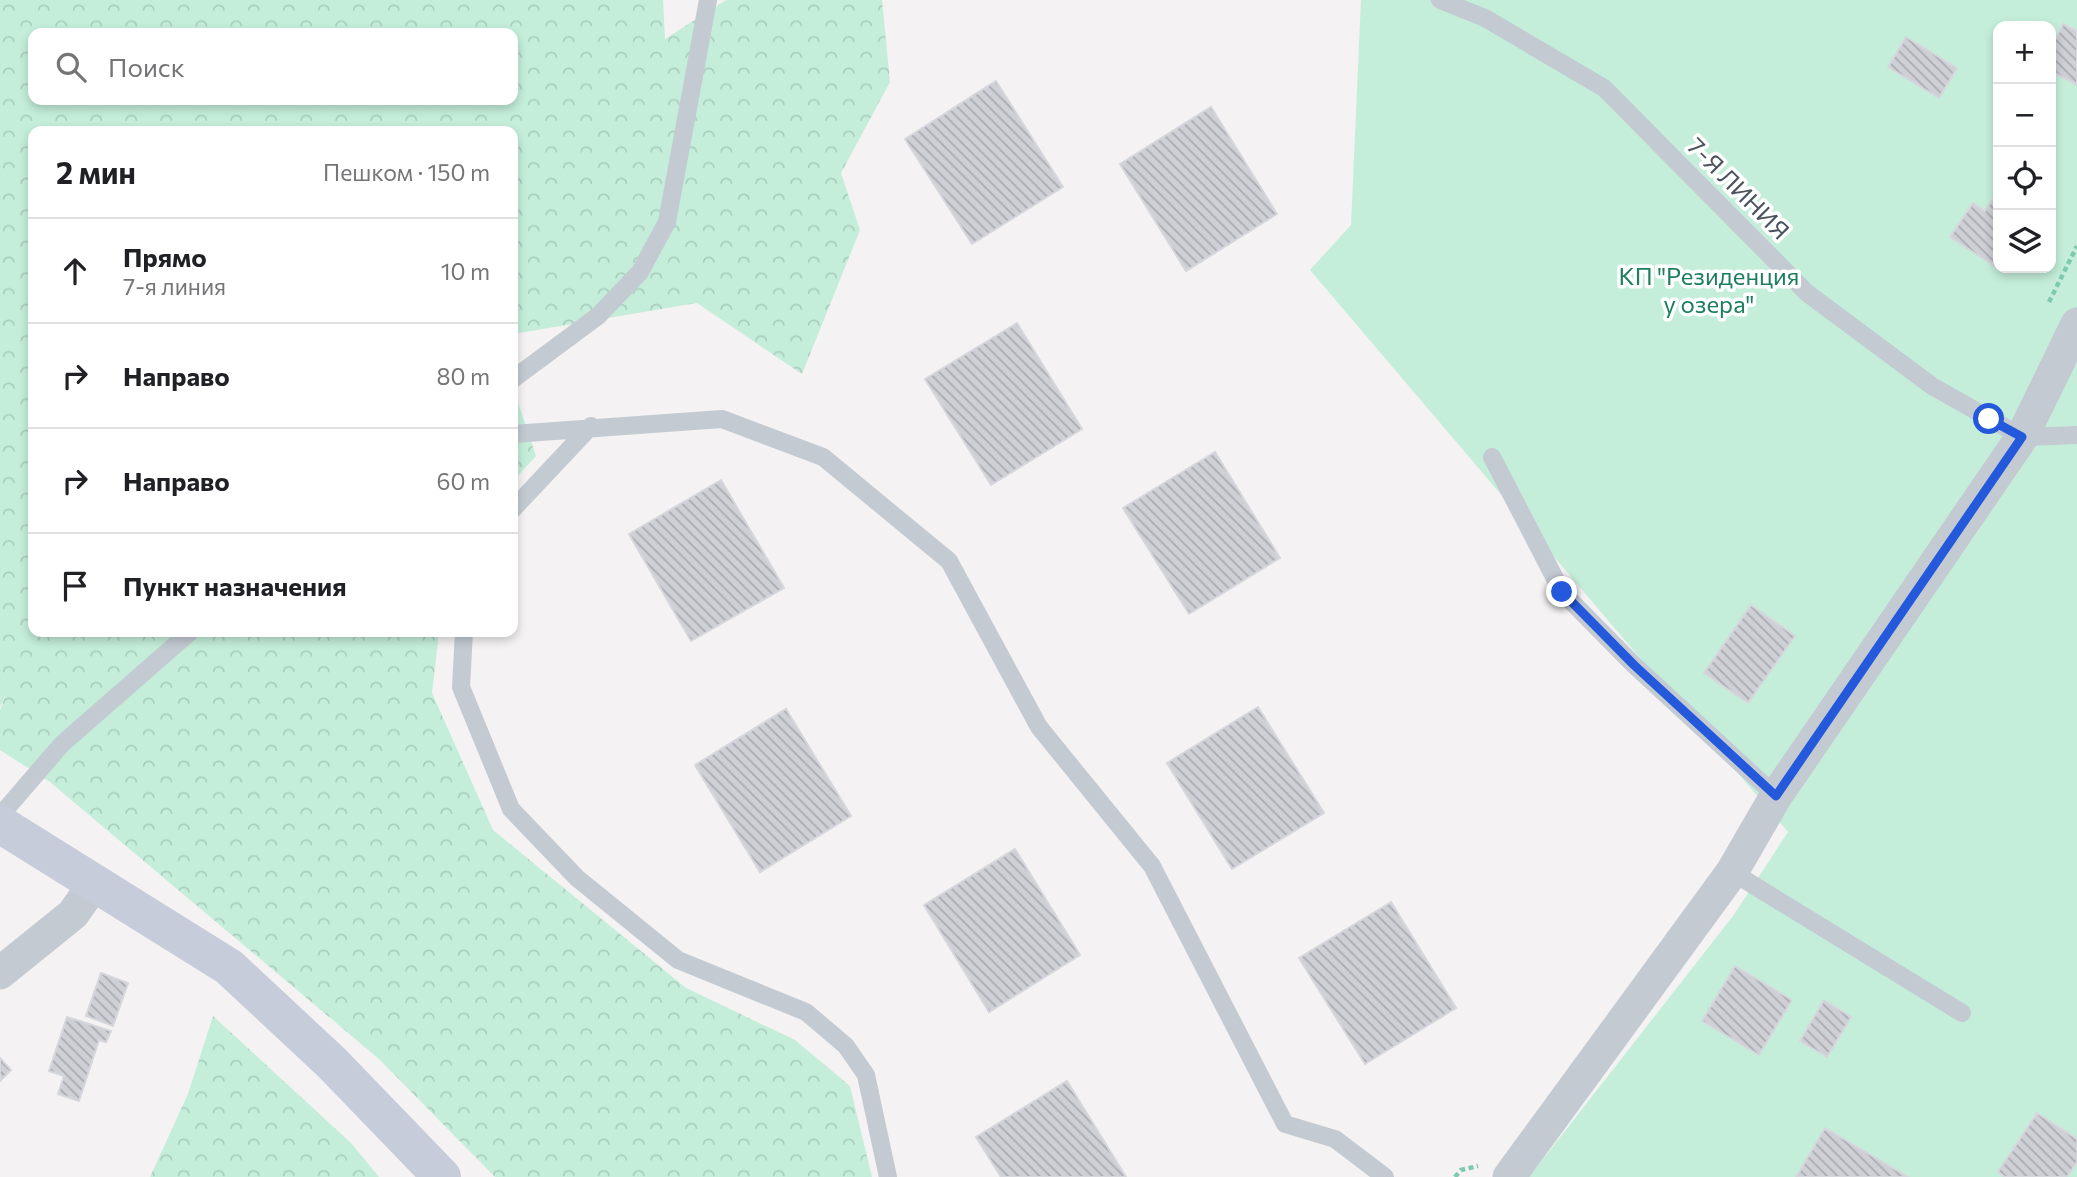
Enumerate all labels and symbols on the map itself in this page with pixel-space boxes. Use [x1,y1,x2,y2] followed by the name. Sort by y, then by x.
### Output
[1682,131,1796,245] street label: 7-Я ЛИНИЯ
[1619,261,1799,318] park label: КП "Резиденция у озера"
[1973,403,2004,434] route start
[1546,576,1577,607] route end

